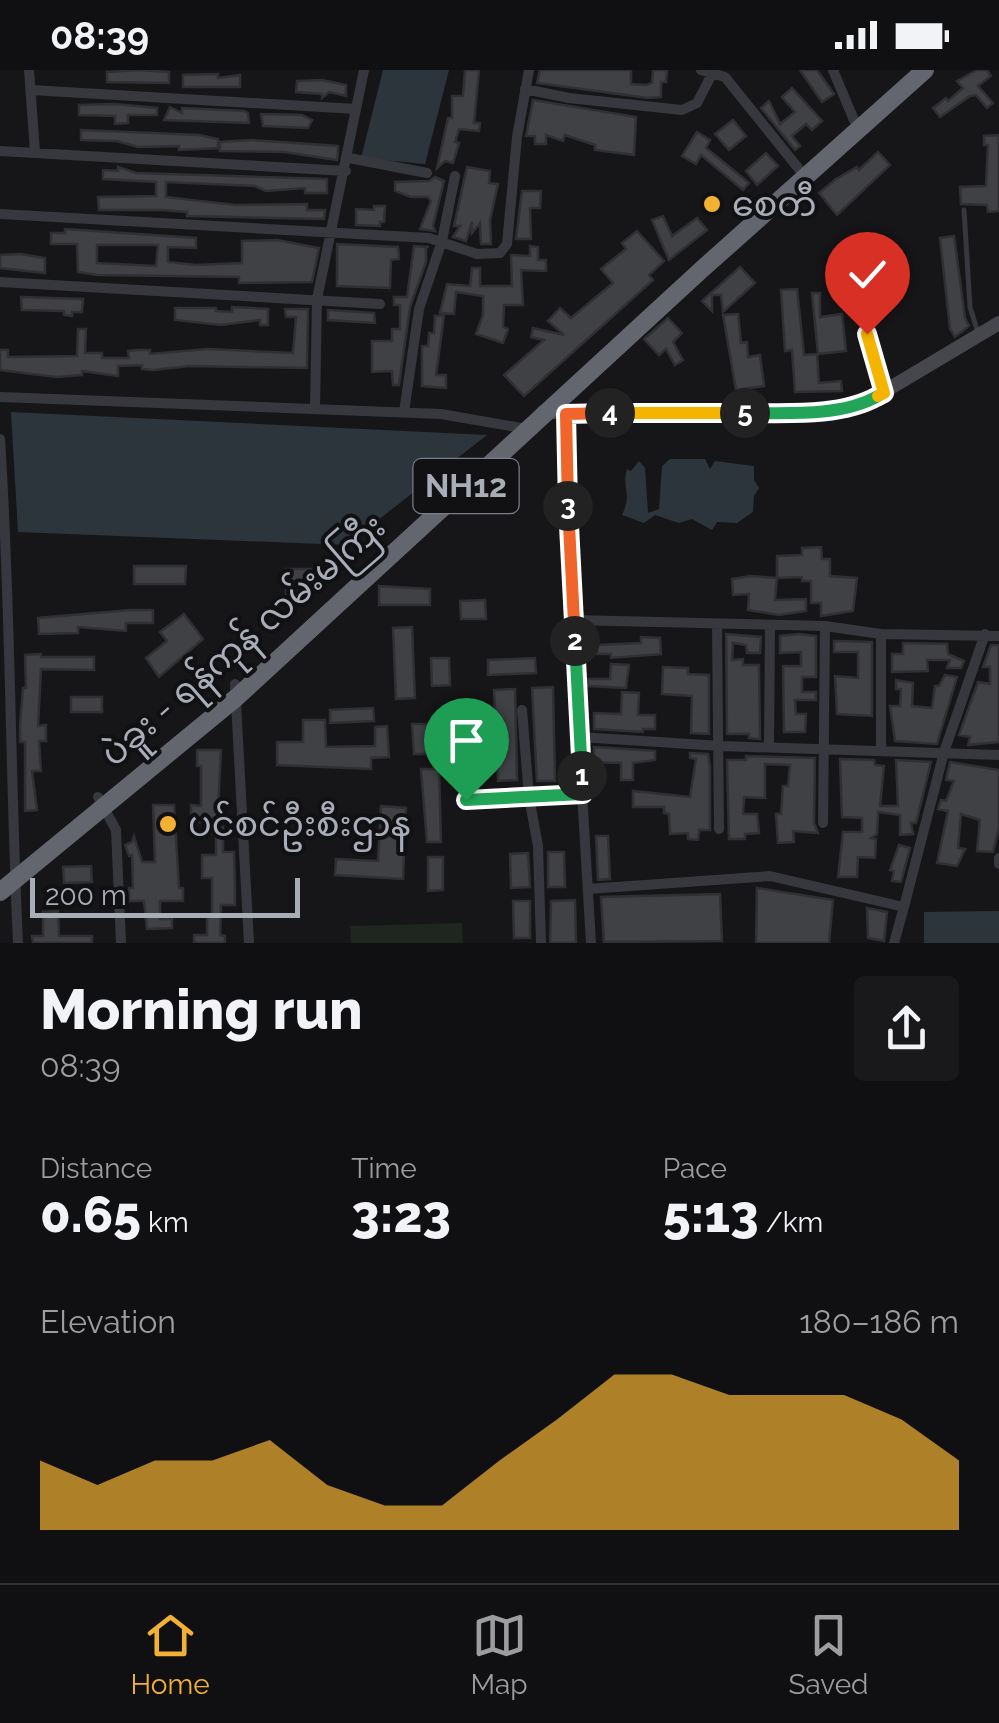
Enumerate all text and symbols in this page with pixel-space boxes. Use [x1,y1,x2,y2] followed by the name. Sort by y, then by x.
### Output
[50,13,149,58] text: 08:39
[732,181,817,224] place label: စေတီ
[701,193,723,215] marker: စေတီ
[825,232,910,335] pin
[840,247,895,302] icon: check
[585,388,635,438] pin: 4
[720,388,770,438] pin: 5
[602,396,618,429] text: 4
[737,396,753,429] text: 5
[414,459,518,513] road number: NH12
[543,481,593,531] pin: 3
[560,489,576,522] text: 3
[90,503,398,780] street label: ပဲခူး - ရန်ကုန် လမ်းမကြီး
[550,616,600,666] pin: 2
[567,624,583,657] text: 2
[424,698,509,801] pin
[439,713,494,768] icon: arrive
[557,751,607,801] pin: 1
[575,759,589,792] text: 1
[188,800,411,852] place label: ပင်စင်ဦးစီးဌာန
[157,813,179,835] marker: ပင်စင်ဦးစီးဌာန
[30,873,300,918] scale bar
[45,879,127,912] text: 200 m
[854,976,959,1081] button: share
[40,977,363,1042] text: Morning run
[40,1047,120,1084] text: 08:39
[40,1152,152,1185] text: Distance
[351,1152,417,1185] text: Time
[663,1152,727,1185] text: Pace
[40,1185,141,1244] text: 0.65
[351,1185,451,1244] text: 3:23
[663,1185,759,1244] text: 5:13
[141,1206,189,1239] text: km
[759,1206,823,1239] text: /km
[40,1303,176,1340] text: Elevation
[799,1303,959,1340] text: 180–186 m
[130,1608,210,1701] tab: Home
[471,1608,528,1701] tab: Map
[788,1608,869,1701] tab: Saved

